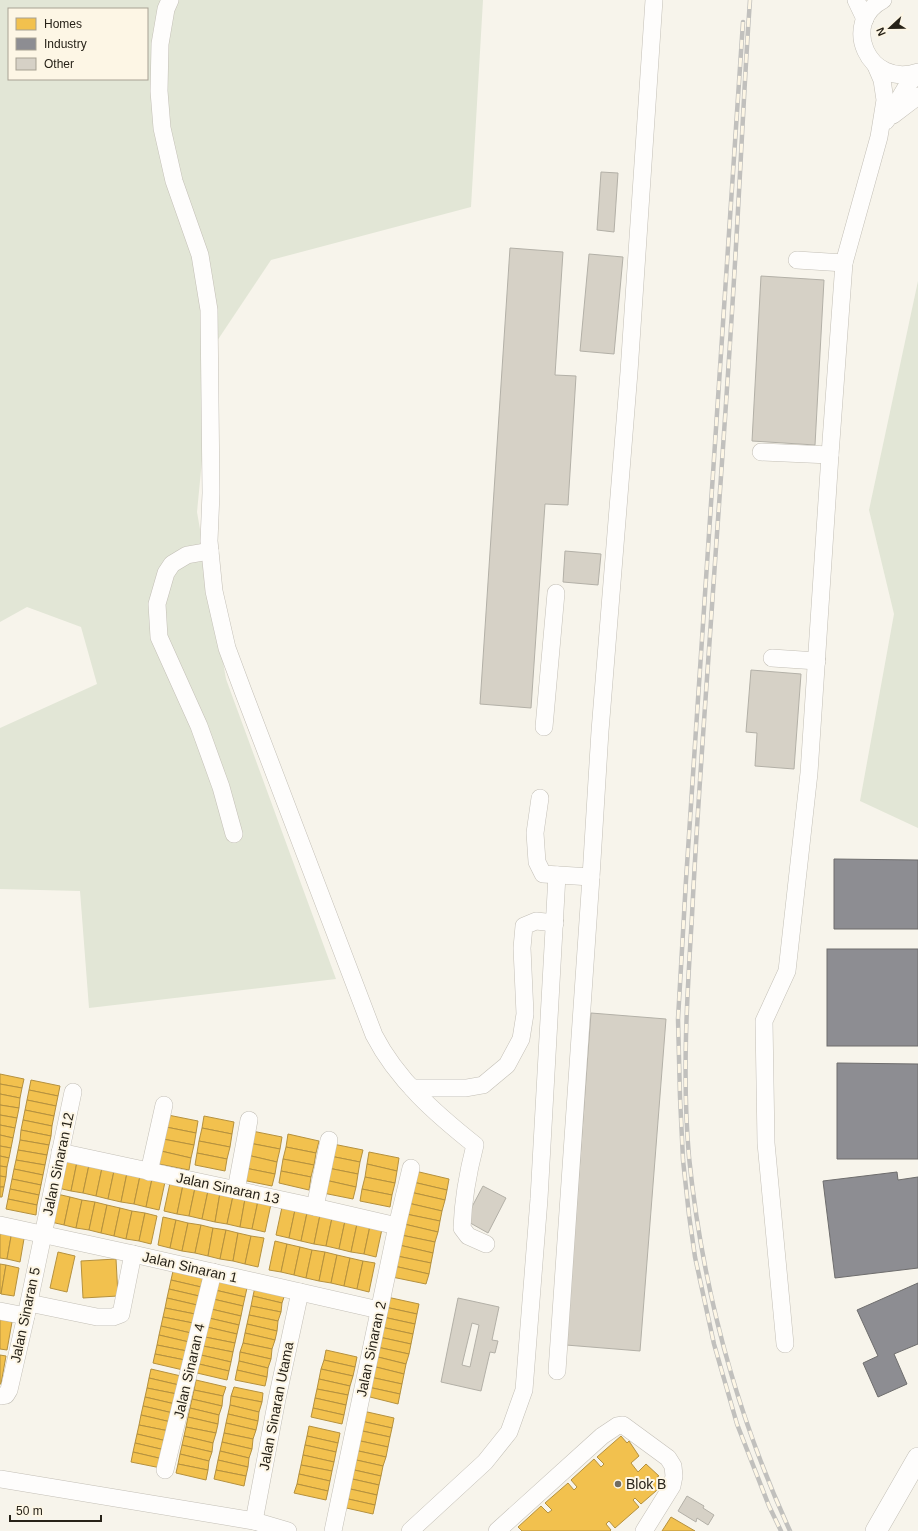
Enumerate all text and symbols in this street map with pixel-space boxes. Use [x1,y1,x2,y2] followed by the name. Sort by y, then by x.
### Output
[8,8,148,80] legend
[870,8,910,48] north arrow
[44,17,82,31] text: Homes
[874,26,888,38] text: N
[44,37,87,51] text: Industry
[44,57,74,71] text: Other
[39,1111,77,1217] street label: Jalan Sinaran 12
[175,1169,281,1207] street label: Jalan Sinaran 13
[141,1248,239,1286] street label: Jalan Sinaran 1
[7,1266,43,1364] street label: Jalan Sinaran 5
[353,1300,389,1398] street label: Jalan Sinaran 2
[170,1322,208,1420] street label: Jalan Sinaran 4
[256,1340,296,1472] street label: Jalan Sinaran Utama
[626,1476,666,1492] place label: Blok B
[613,1479,623,1489] marker: Blok B
[10,1497,101,1523] scale bar
[16,1504,43,1518] text: 50 m

